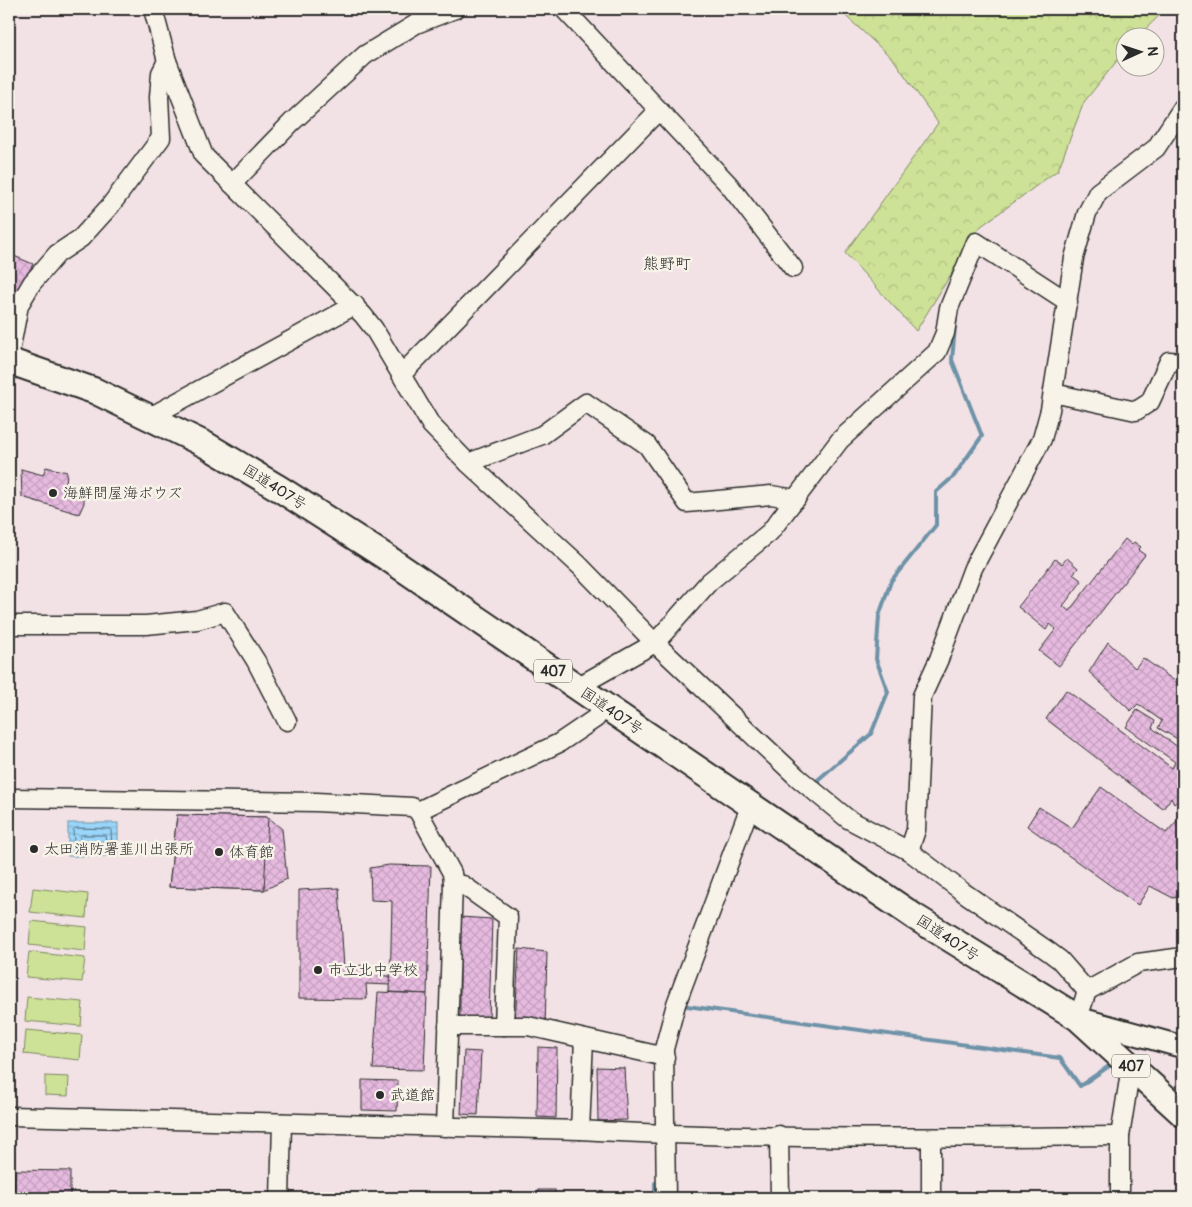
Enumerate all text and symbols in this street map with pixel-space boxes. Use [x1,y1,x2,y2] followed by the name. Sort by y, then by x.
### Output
[1114,28,1164,78] north arrow
[1144,46,1161,57] text: N
[643,254,691,274] district label: 熊野町
[239,460,310,515] street label: 国道407号
[63,484,182,503] place label: 海鮮問屋海ボウズ
[47,487,59,499] marker: 海鮮問屋海ボウズ
[534,659,572,682] road number: 407
[577,683,647,739] street label: 国道407号
[44,840,194,859] place label: 太田消防署韮川出張所
[28,843,40,855] marker: 太田消防署韮川出張所
[229,843,274,862] place label: 体育館
[213,846,225,858] marker: 体育館
[912,911,983,966] street label: 国道407号
[328,961,418,980] place label: 市立北中学校
[312,964,324,976] marker: 市立北中学校
[1112,1054,1150,1078] road number: 407
[390,1086,435,1105] place label: 武道館
[374,1089,386,1101] marker: 武道館

